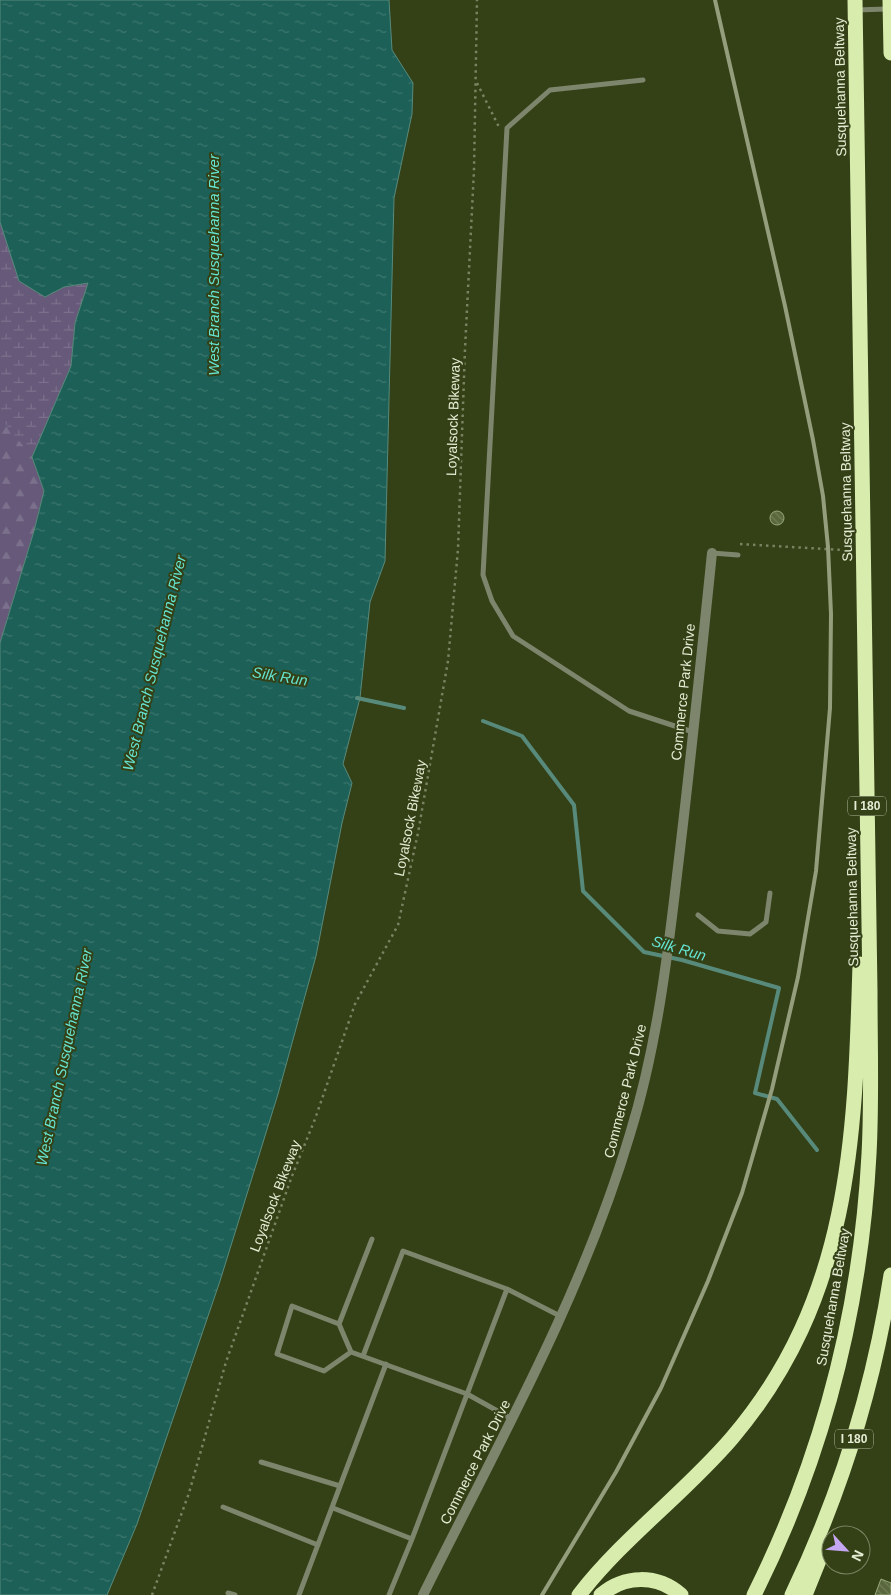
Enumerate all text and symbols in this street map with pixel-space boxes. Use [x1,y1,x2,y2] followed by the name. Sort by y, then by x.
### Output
[831,17,849,157] street label: Susquehanna Beltway
[205,153,222,376] water label: West Branch Susquehanna River
[443,358,463,476] street label: Loyalsock Bikeway
[837,422,855,562] street label: Susquehanna Beltway
[119,553,189,773] water label: West Branch Susquehanna River
[668,622,698,761] street label: Commerce Park Drive
[251,663,309,689] water label: Silk Run
[391,758,429,878] street label: Loyalsock Bikeway
[848,796,886,816] road number: I 180
[843,827,861,967] street label: Susquehanna Beltway
[650,932,708,964] water label: Silk Run
[33,946,96,1167] water label: West Branch Susquehanna River
[601,1022,649,1160] street label: Commerce Park Drive
[246,1138,304,1254] street label: Loyalsock Bikeway
[813,1227,853,1367] street label: Susquehanna Beltway
[437,1397,513,1527] street label: Commerce Park Drive
[835,1430,873,1448] road number: I 180
[821,1525,871,1575] north arrow
[848,1548,867,1564] text: N

